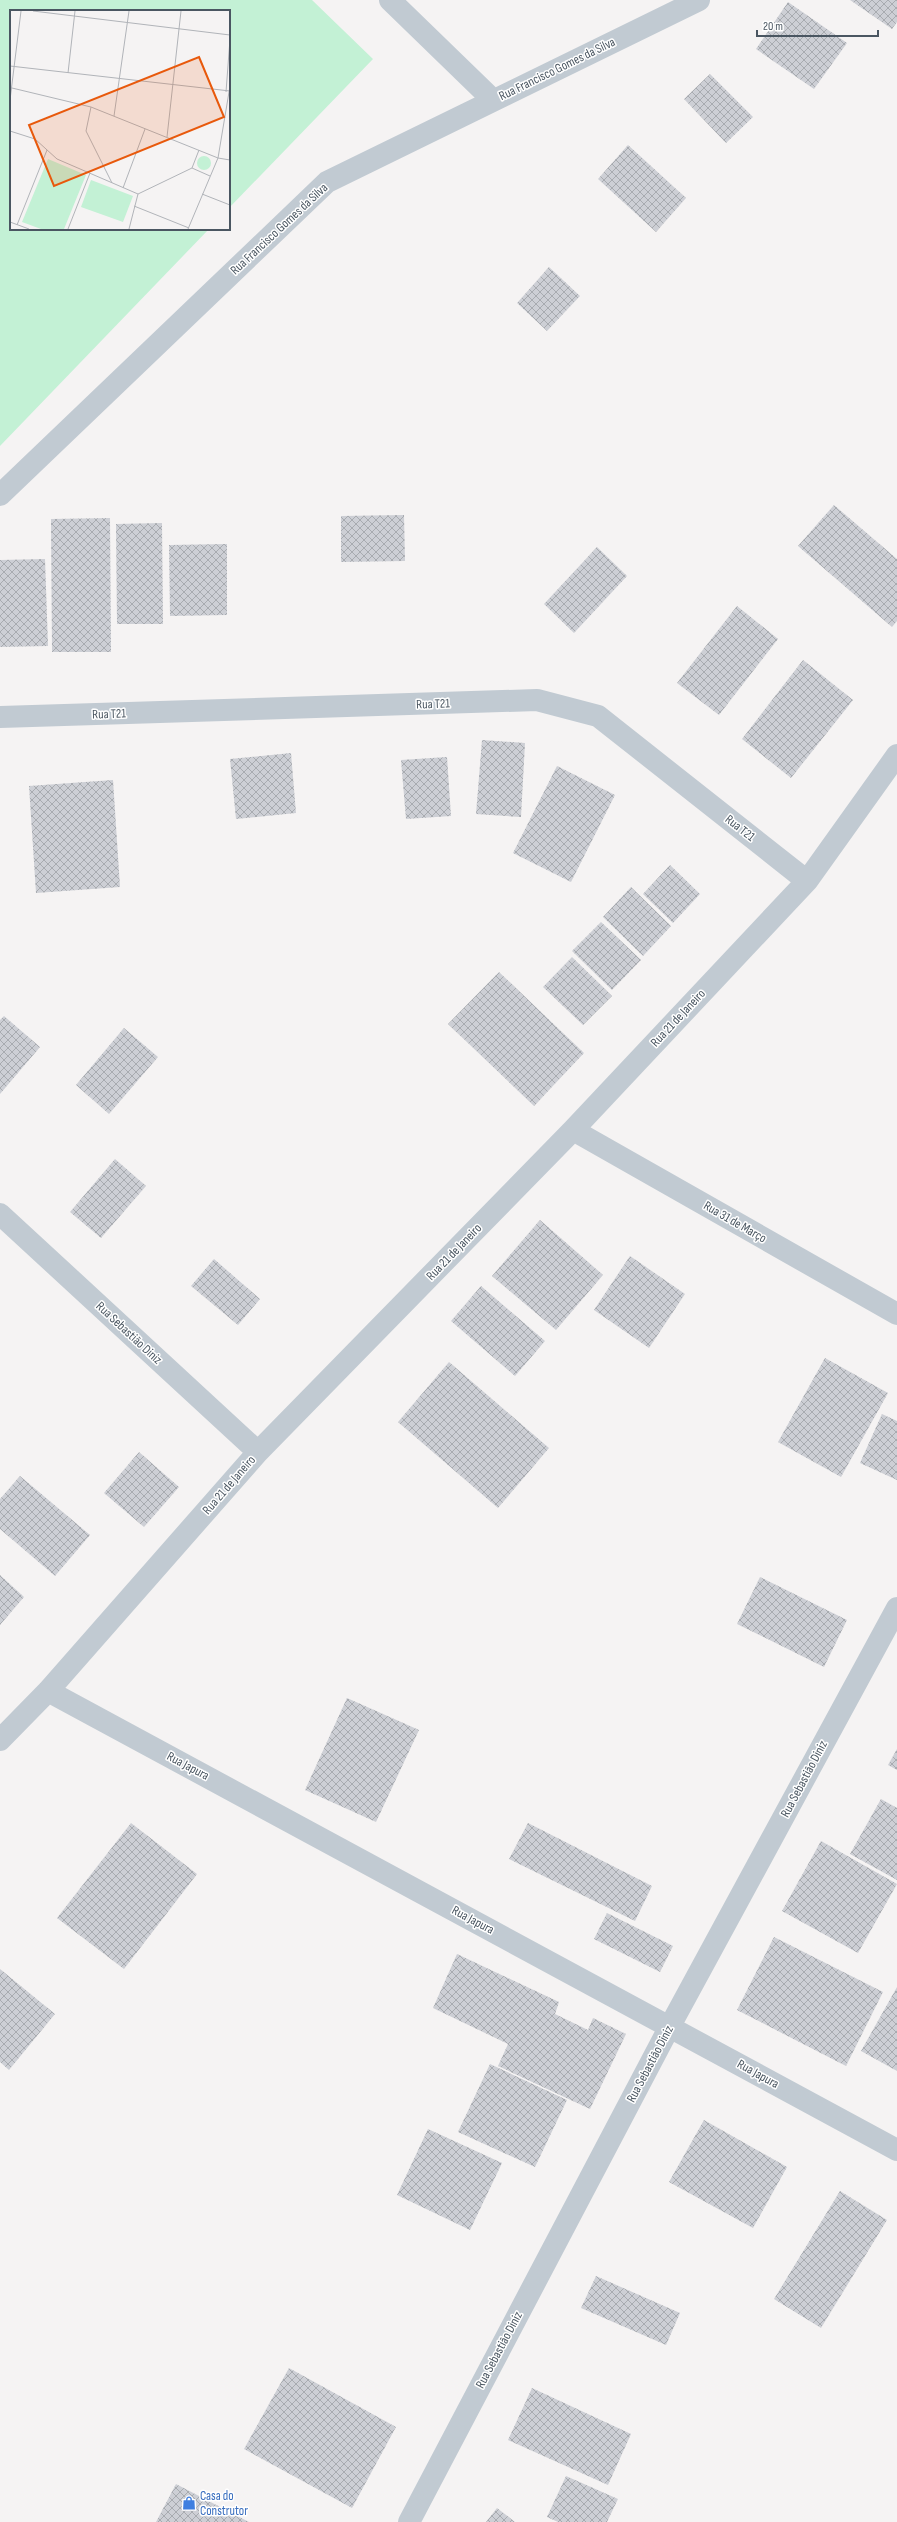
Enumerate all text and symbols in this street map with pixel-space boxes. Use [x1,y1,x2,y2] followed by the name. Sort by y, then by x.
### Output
[10,10,230,230] inset map
[757,12,878,38] scale bar
[763,19,783,34] text: 20 m
[496,34,618,104] street label: Rua Francisco Gomes da Silva
[227,180,331,278] street label: Rua Francisco Gomes da Silva
[416,695,451,713] street label: Rua T21
[92,705,127,723] street label: Rua T21
[722,811,759,845] street label: Rua T21
[647,986,709,1050] street label: Rua 21 de Janeiro
[701,1198,769,1246] street label: Rua 31 de Março
[423,1220,485,1284] street label: Rua 21 de Janeiro
[93,1298,166,1368] street label: Rua Sebastião Diniz
[199,1452,259,1518] street label: Rua 21 de Janeiro
[777,1738,831,1820] street label: Rua Sebastião Diniz
[164,1748,212,1784] street label: Rua Japura
[449,1902,497,1938] street label: Rua Japura
[623,2023,677,2105] street label: Rua Sebastião Diniz
[734,2056,782,2092] street label: Rua Japura
[472,2309,526,2391] street label: Rua Sebastião Diniz
[200,2488,248,2519] place label: Casa do Construtor
[181,2495,197,2511] shop icon: Casa do Construtor

